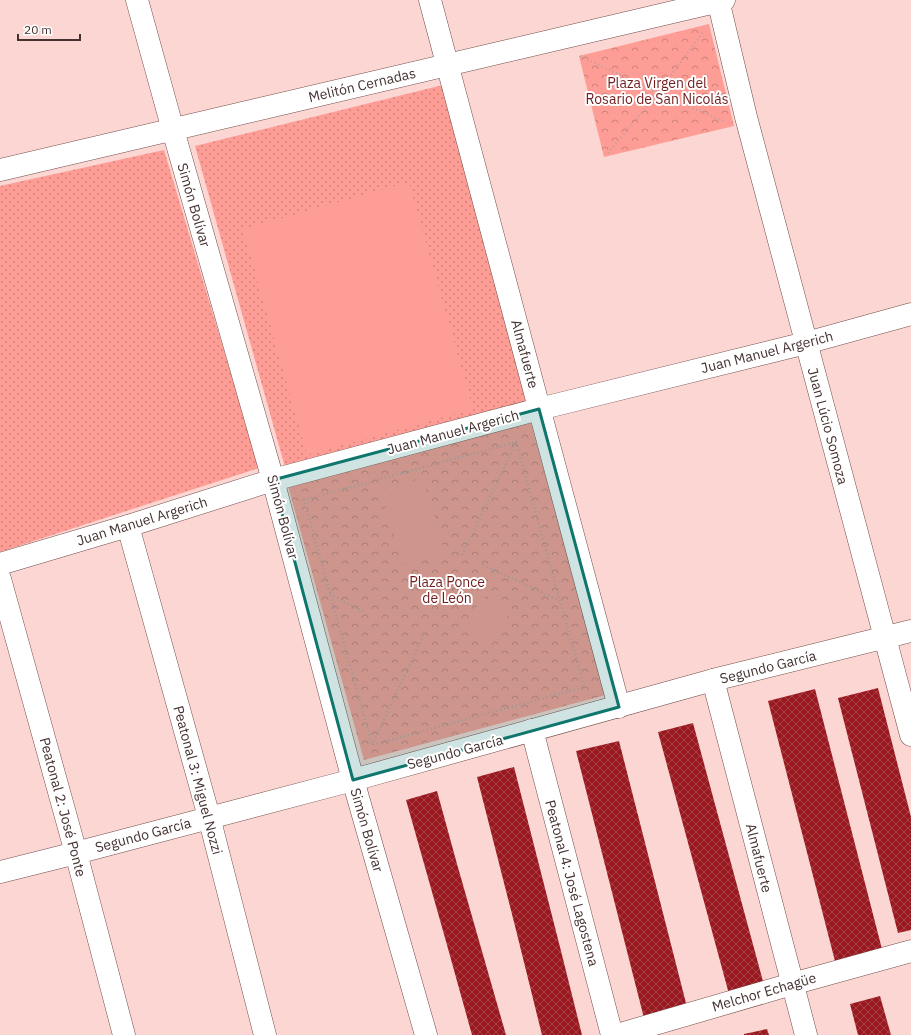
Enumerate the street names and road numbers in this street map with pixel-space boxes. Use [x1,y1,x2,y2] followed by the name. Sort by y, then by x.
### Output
[307,64,418,106] street label: Melitón Cernadas
[173,161,215,249] street label: Simón Bolívar
[507,318,543,391] street label: Almafuerte
[699,327,835,377] street label: Juan Manuel Argerich
[804,366,852,487] street label: Juan Lúcio Somoza
[385,406,521,458] street label: Juan Manuel Argerich
[263,473,303,561] street label: Simón Bolívar
[74,493,210,549] street label: Juan Manuel Argerich
[718,646,819,688] street label: Segundo García
[169,704,227,856] street label: Peatonal 3: Miguel Nozzi
[405,730,505,773] street label: Segundo García
[36,735,90,879] street label: Peatonal 2: José Ponte
[346,786,388,874] street label: Simón Bolívar
[541,798,603,969] street label: Peatonal 4: José Lagostena
[93,813,193,856] street label: Segundo García
[742,822,776,895] street label: Almafuerte
[710,968,818,1015] street label: Melchor Echagüe

